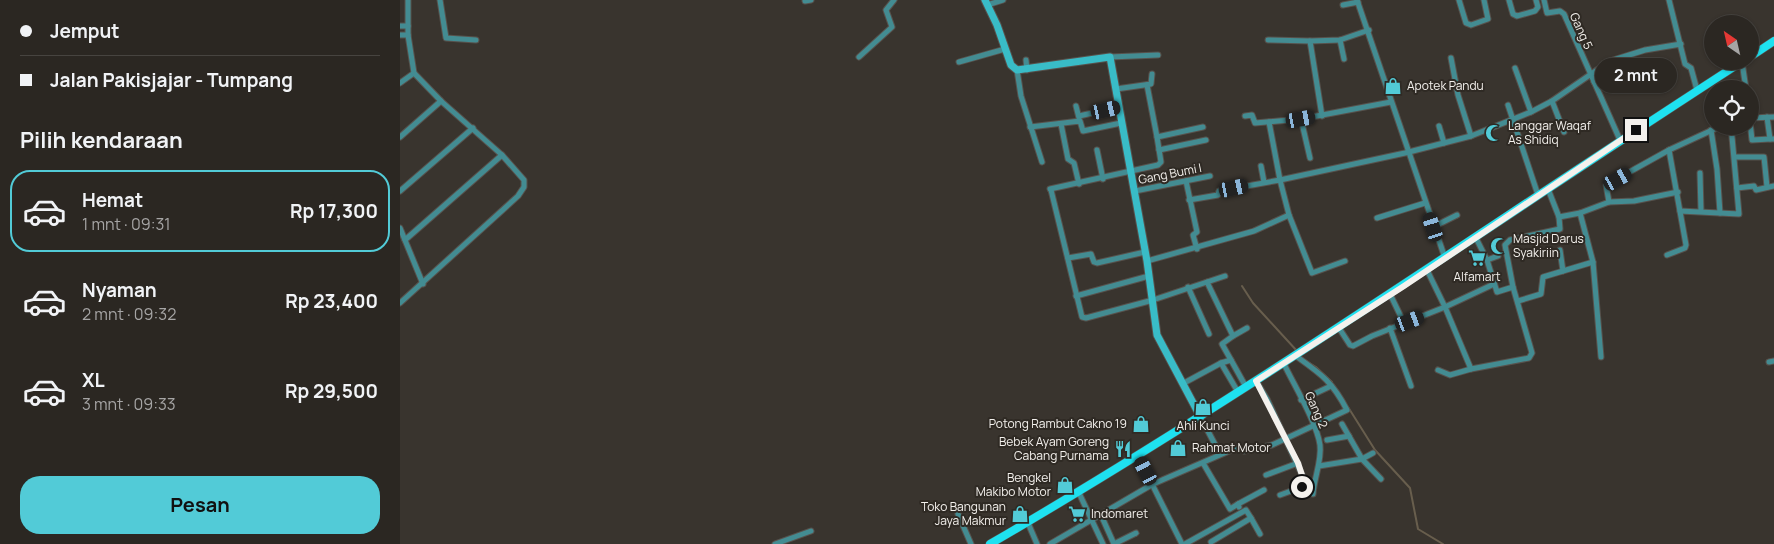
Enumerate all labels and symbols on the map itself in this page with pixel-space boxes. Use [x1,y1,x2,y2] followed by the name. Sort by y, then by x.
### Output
[1566,10,1597,52] street label: Gang 5
[1704,15,1759,70] north arrow
[1595,58,1677,92] callout: 2 mnt
[1383,76,1403,96] shop icon: Apotek Pandu
[1407,77,1484,94] place label: Apotek Pandu
[1089,99,1122,121] car
[1284,109,1317,129] car
[1508,117,1592,148] place label: Langgar Waqaf As Shidiq
[1625,119,1647,141] route end
[1484,123,1504,143] mosque icon: Langgar Waqaf As Shidiq
[1137,159,1203,188] street label: Gang Bumi I
[1601,165,1634,193] car
[1217,178,1250,198] car
[1421,210,1444,244] car
[1513,230,1584,261] place label: Masjid Darus Syakiriin
[1489,236,1509,256] mosque icon: Masjid Darus Syakiriin
[1467,248,1487,268] supermarket icon: Alfamart
[1453,268,1501,285] place label: Alfamart
[1393,309,1426,333] car
[1301,389,1332,431] street label: Gang 2
[1193,397,1213,417] shop icon: Ahli Kunci
[1131,414,1151,434] shop icon: Potong Rambut Cakno 19
[989,415,1127,432] place label: Potong Rambut Cakno 19
[1177,417,1229,434] place label: Ahli Kunci
[999,433,1109,464] place label: Bebek Ayam Goreng Cabang Purnama
[1168,438,1188,458] shop icon: Rahmat Motor
[1113,439,1133,459] restaurant icon: Bebek Ayam Goreng Cabang Purnama
[1192,439,1271,456] place label: Rahmat Motor
[1132,454,1159,488] car
[976,469,1052,500] place label: Bengkel Makibo Motor
[1055,475,1075,495] shop icon: Bengkel Makibo Motor
[1291,476,1313,498] route start
[921,498,1007,529] place label: Toko Bangunan Jaya Makmur
[1010,504,1030,524] shop icon: Toko Bangunan Jaya Makmur
[1067,504,1087,524] supermarket icon: Indomaret
[1091,505,1148,522] place label: Indomaret

